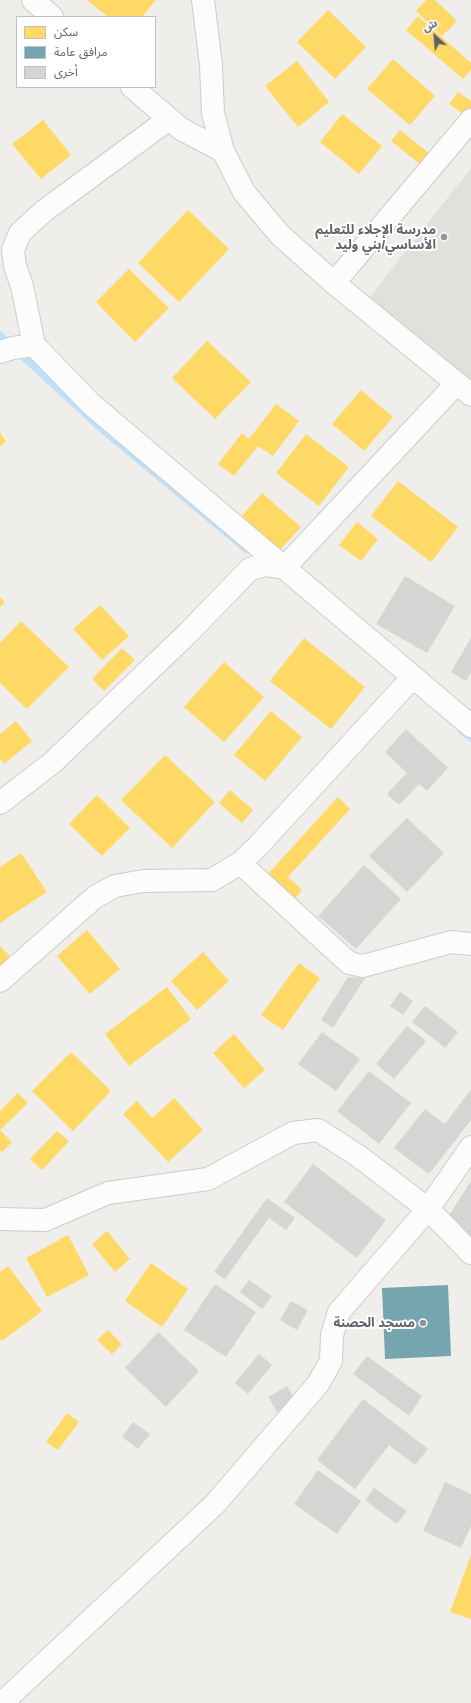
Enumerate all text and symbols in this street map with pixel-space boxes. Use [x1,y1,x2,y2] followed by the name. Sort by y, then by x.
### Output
[16,16,156,88] legend
[415,16,455,56] north arrow
[420,17,439,34] text: ش
[54,25,78,39] text: سكن
[54,45,108,59] text: مرافق عامة
[54,65,78,79] text: أخرى
[315,222,436,253] place label: مدرسة الإجلاء للتعليم الأساسي/بني وليد
[439,232,449,242] marker: مدرسة الإجلاء للتعليم الأساسي/بني وليد
[333,1315,415,1331] place label: مسجد الحصنة
[418,1318,428,1328] marker: مسجد الحصنة

